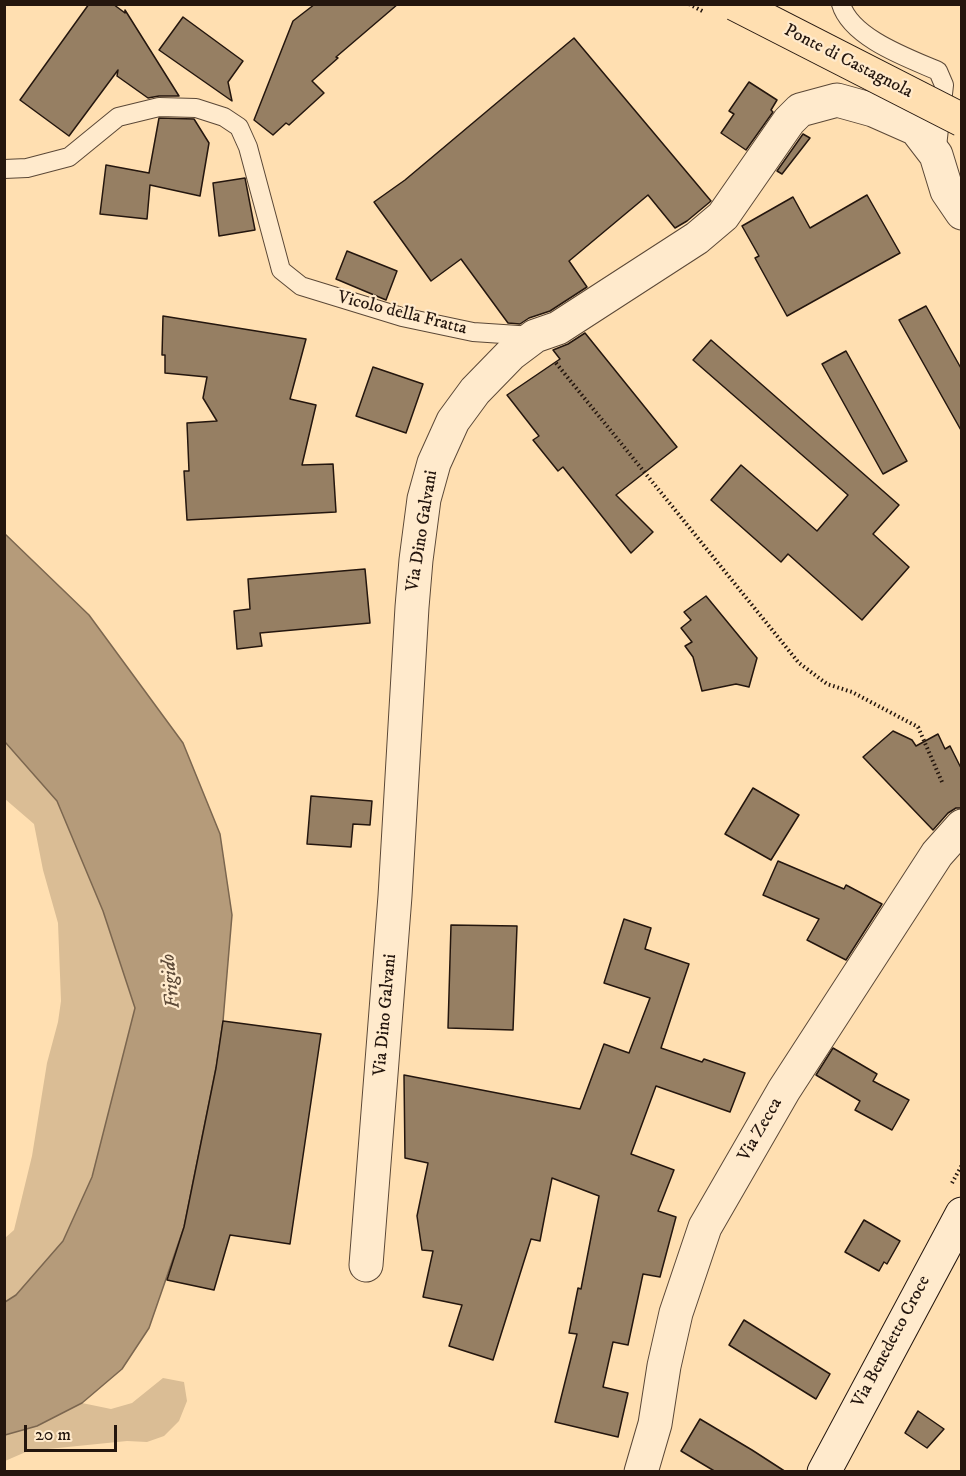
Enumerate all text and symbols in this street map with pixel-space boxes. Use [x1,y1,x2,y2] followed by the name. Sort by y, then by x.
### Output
[780,20,916,104] street label: Ponte di Castagnola
[335,287,469,341] street label: Vicolo della Fratta
[403,469,443,593] street label: Via Dino Galvani
[157,952,187,1010] water label: Frigido
[370,953,402,1077] street label: Via Dino Galvani
[734,1094,788,1166] street label: Via Zecca
[848,1272,936,1412] street label: Via Benedetto Croce
[27,1413,120,1451] scale bar
[35,1424,71,1446] text: 20 m

